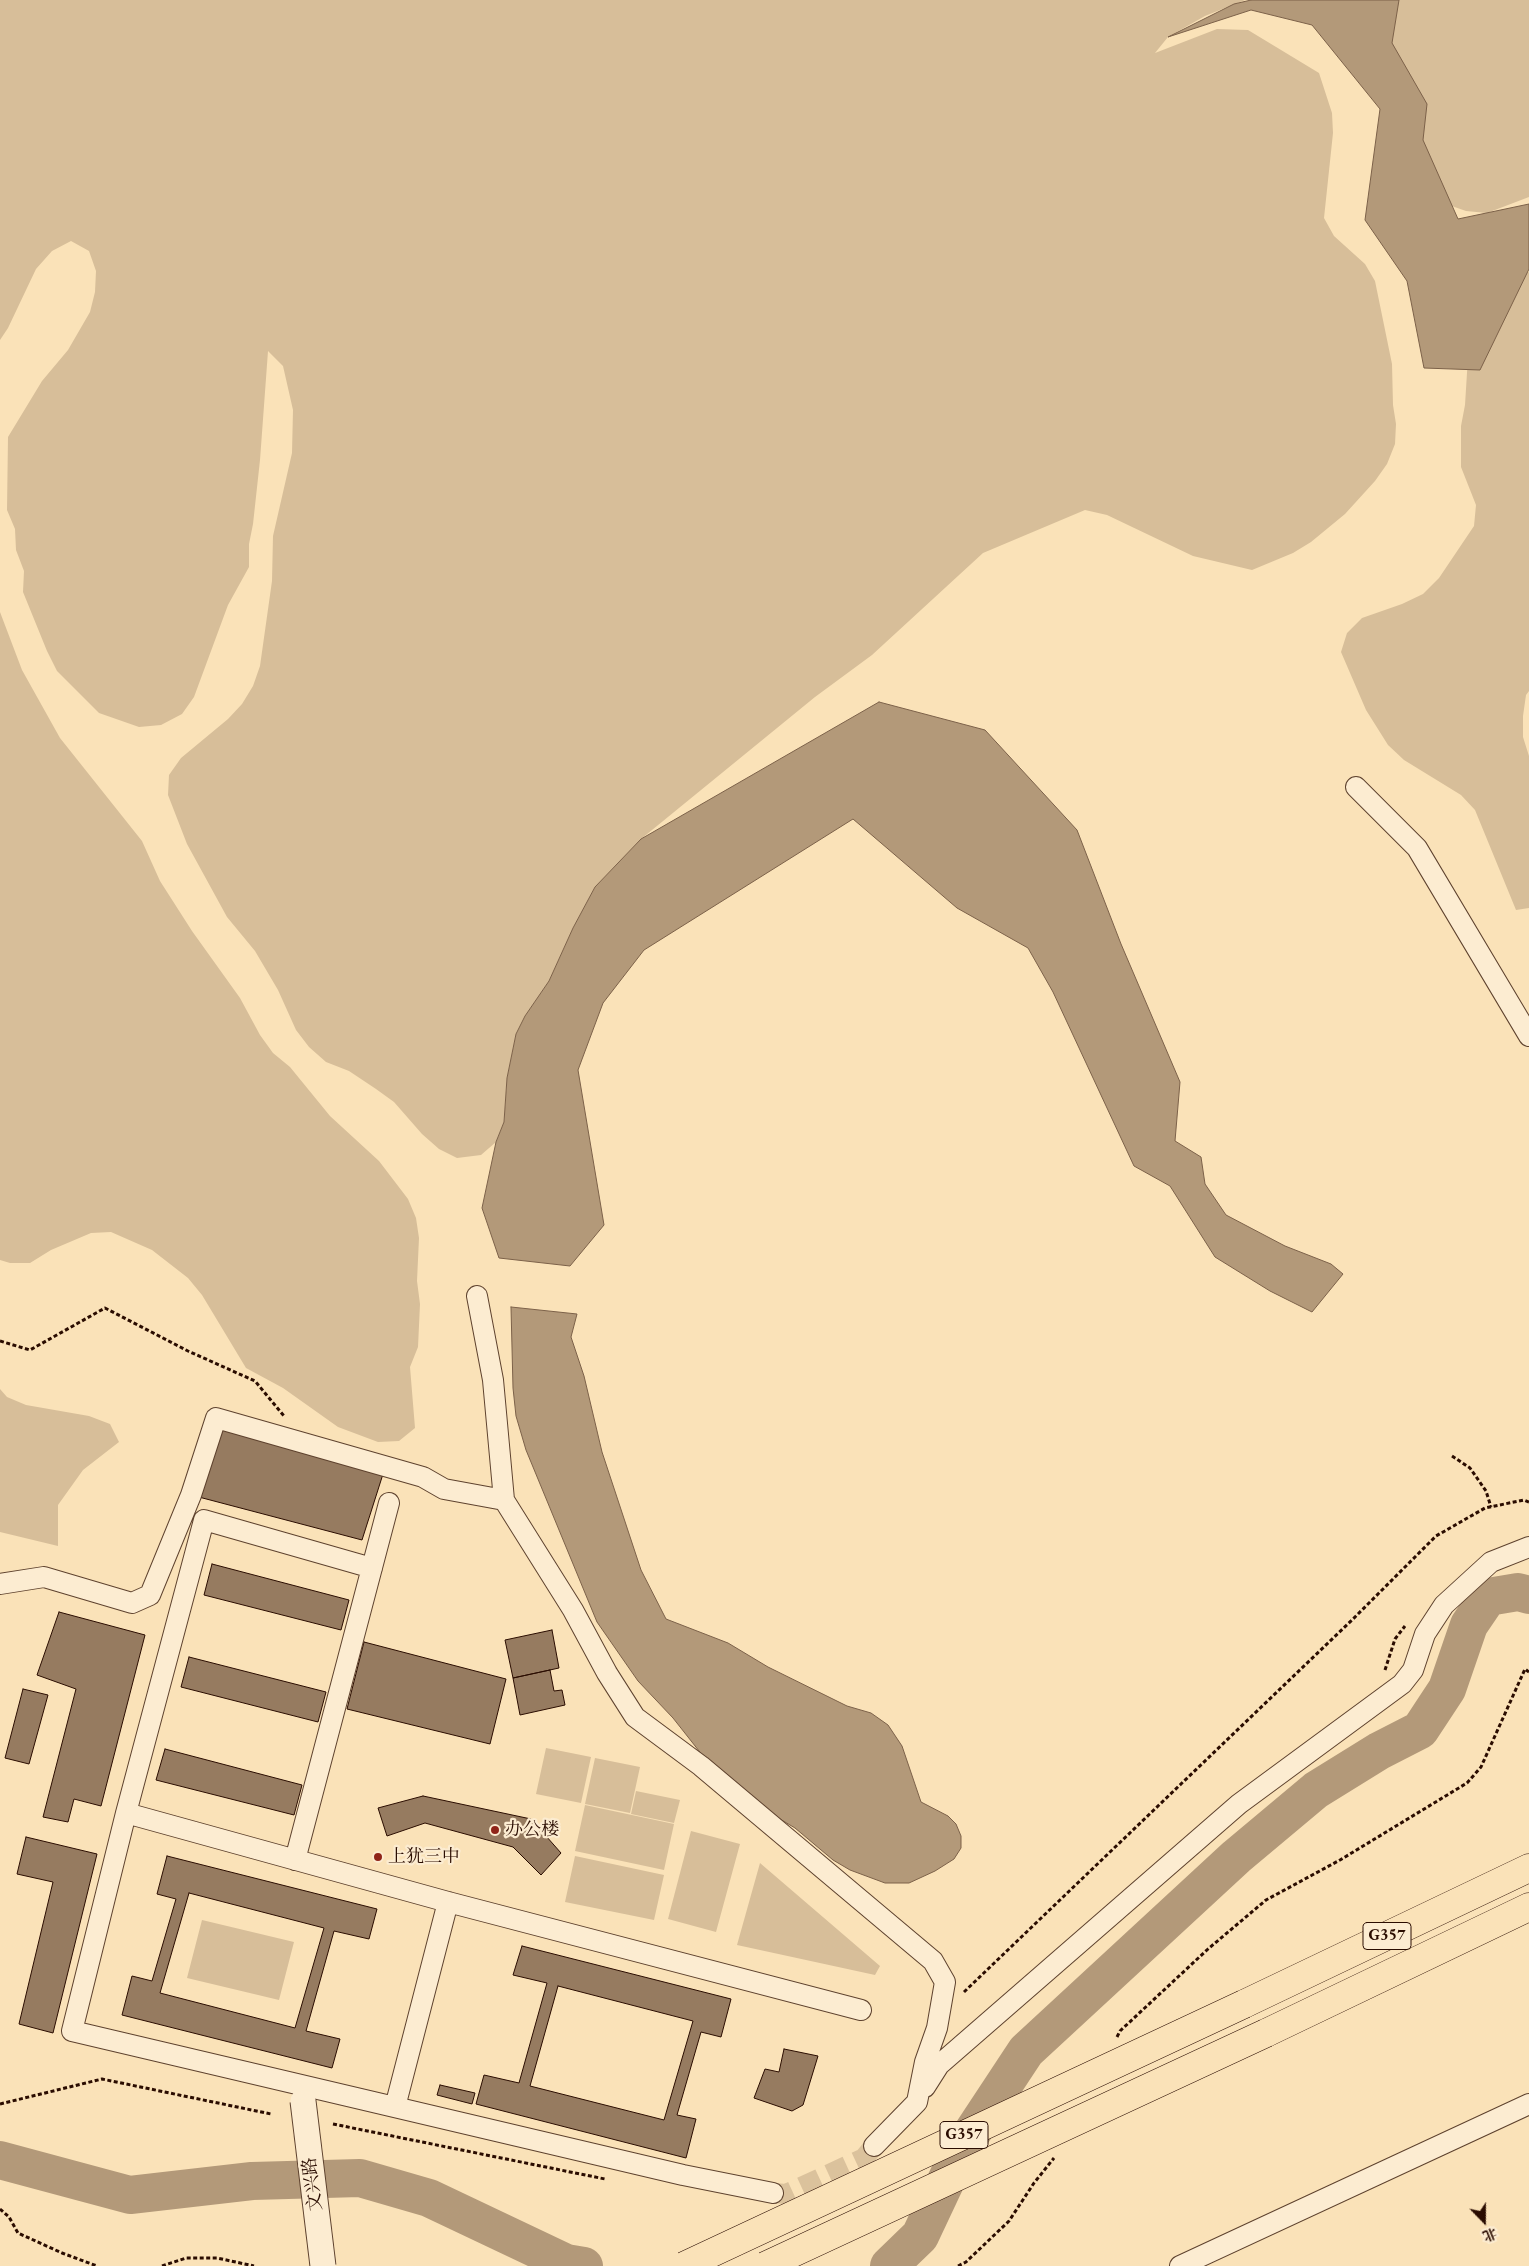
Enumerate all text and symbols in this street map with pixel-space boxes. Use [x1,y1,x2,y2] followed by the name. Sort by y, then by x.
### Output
[505,1819,559,1841] place label: 办公楼
[489,1824,501,1836] marker: 办公楼
[388,1846,460,1868] place label: 上犹三中
[372,1851,384,1863] marker: 上犹三中
[1363,1922,1411,1950] road number: G357
[940,2122,988,2148] road number: G357
[299,2156,327,2212] street label: 文兴路
[1459,2196,1509,2246] north arrow
[1480,2224,1499,2246] text: 北

